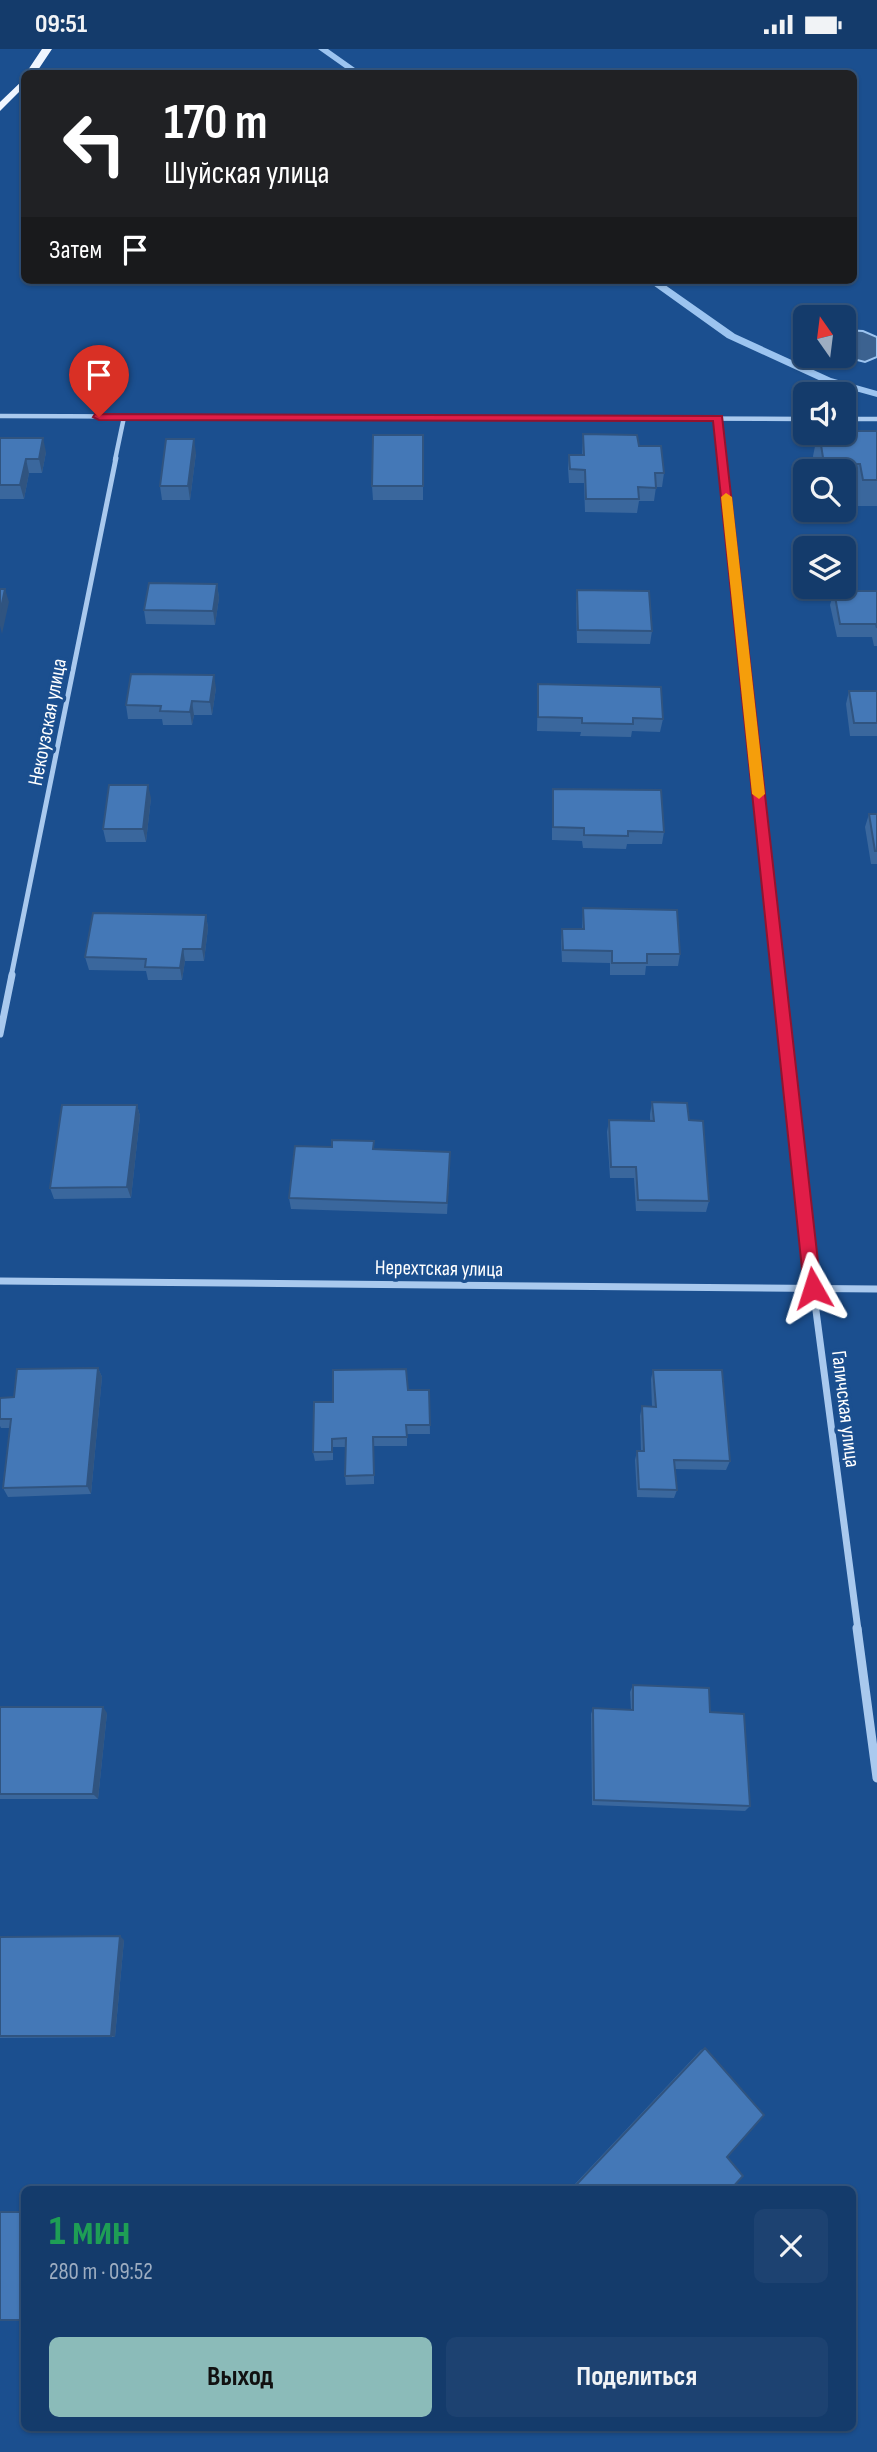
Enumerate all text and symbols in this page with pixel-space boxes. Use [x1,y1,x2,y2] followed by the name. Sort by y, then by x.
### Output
[35,9,87,40] text: 09:51
[164,94,268,153] text: 170 m
[49,98,140,189] icon: left
[164,154,330,193] text: Шуйская улица
[116,231,154,269] icon: arrive
[49,235,102,266] text: Затем
[793,305,856,367] north arrow
[793,305,856,599] map controls
[69,345,129,417] pin
[80,356,118,394] icon: arrive
[793,382,856,445] button: sound
[793,459,856,522] button: search
[793,536,856,599] button: layers
[23,657,72,788] street label: Некоузская улица
[776,1251,850,1325] position arrow
[375,1255,503,1282] street label: Нерехтская улица
[826,1349,865,1469] street label: Галичская улица
[49,2206,130,2257] text: 1 мин
[754,2209,828,2283] button: close
[49,2258,153,2286] text: 280 m · 09:52
[49,2337,432,2417] button: Выход
[446,2337,828,2417] button: Поделиться

